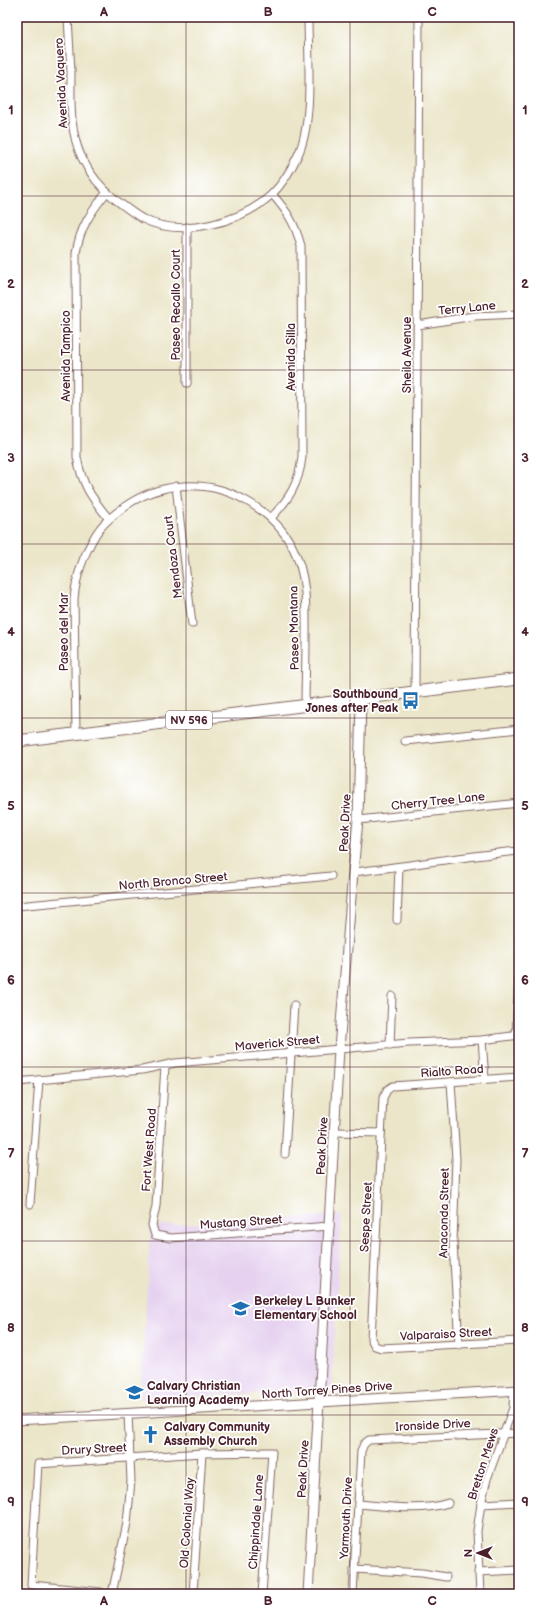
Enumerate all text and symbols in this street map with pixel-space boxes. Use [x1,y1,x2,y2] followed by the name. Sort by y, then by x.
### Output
[99,4,108,20] text: A
[263,4,273,20] text: B
[427,4,437,20] text: C
[52,37,71,129] street label: Avenida Vaquero
[8,102,14,118] text: 1
[522,102,528,118] text: 1
[169,249,184,361] street label: Paseo Recallo Court
[7,276,15,292] text: 2
[521,276,529,292] text: 2
[438,298,496,319] street label: Terry Lane
[59,310,74,402] street label: Avenida Tampico
[400,317,415,393] street label: Sheila Avenue
[284,323,299,391] street label: Avenida Silla
[7,450,15,466] text: 3
[521,450,529,466] text: 3
[161,514,186,599] street label: Mendoza Court
[286,585,303,670] street label: Paseo Montana
[57,592,72,671] street label: Paseo del Mar
[7,624,15,640] text: 4
[521,624,529,640] text: 4
[305,687,399,716] place label: Southbound Jones after Peak
[401,691,421,711] bus stop icon: Southbound Jones after Peak
[166,711,212,729] road number: NV 596
[390,789,486,814] street label: Cherry Tree Lane
[336,794,355,853] street label: Peak Drive
[7,798,15,814] text: 5
[521,798,529,814] text: 5
[118,869,228,894] street label: North Bronco Street
[7,972,15,988] text: 6
[521,972,529,988] text: 6
[234,1032,320,1055] street label: Maverick Street
[420,1062,484,1081] street label: Rialto Road
[139,1108,160,1192] street label: Fort West Road
[313,1117,332,1176] street label: Peak Drive
[7,1146,15,1162] text: 7
[521,1146,529,1162] text: 7
[436,1167,453,1258] street label: Anaconda Street
[357,1181,376,1253] street label: Sespe Street
[199,1212,283,1233] street label: Mustang Street
[254,1294,357,1323] place label: Berkeley L Bunker Elementary School
[231,1298,251,1318] school or university icon: Berkeley L Bunker Elementary School
[7,1320,15,1336] text: 8
[521,1320,529,1336] text: 8
[400,1325,493,1344] street label: Valparaiso Street
[261,1378,393,1403] street label: North Torrey Pines Drive
[147,1379,250,1408] place label: Calvary Christian Learning Academy
[124,1383,144,1403] school or university icon: Calvary Christian Learning Academy
[395,1416,471,1435] street label: Ironside Drive
[163,1420,270,1449] place label: Calvary Community Assembly Church
[141,1424,161,1444] church icon: Calvary Community Assembly Church
[465,1426,502,1502] street label: Bretton Mews
[61,1440,127,1459] street label: Drury Street
[294,1440,313,1499] street label: Peak Drive
[246,1474,267,1570] street label: Chippindale Lane
[177,1477,198,1569] street label: Old Colonial Way
[337,1477,356,1560] street label: Yarmouth Drive
[7,1494,15,1510] text: 9
[521,1494,529,1510] text: 9
[458,1533,498,1573] north arrow
[462,1549,475,1557] text: N
[99,1593,108,1609] text: A
[263,1593,273,1609] text: B
[427,1593,437,1609] text: C

